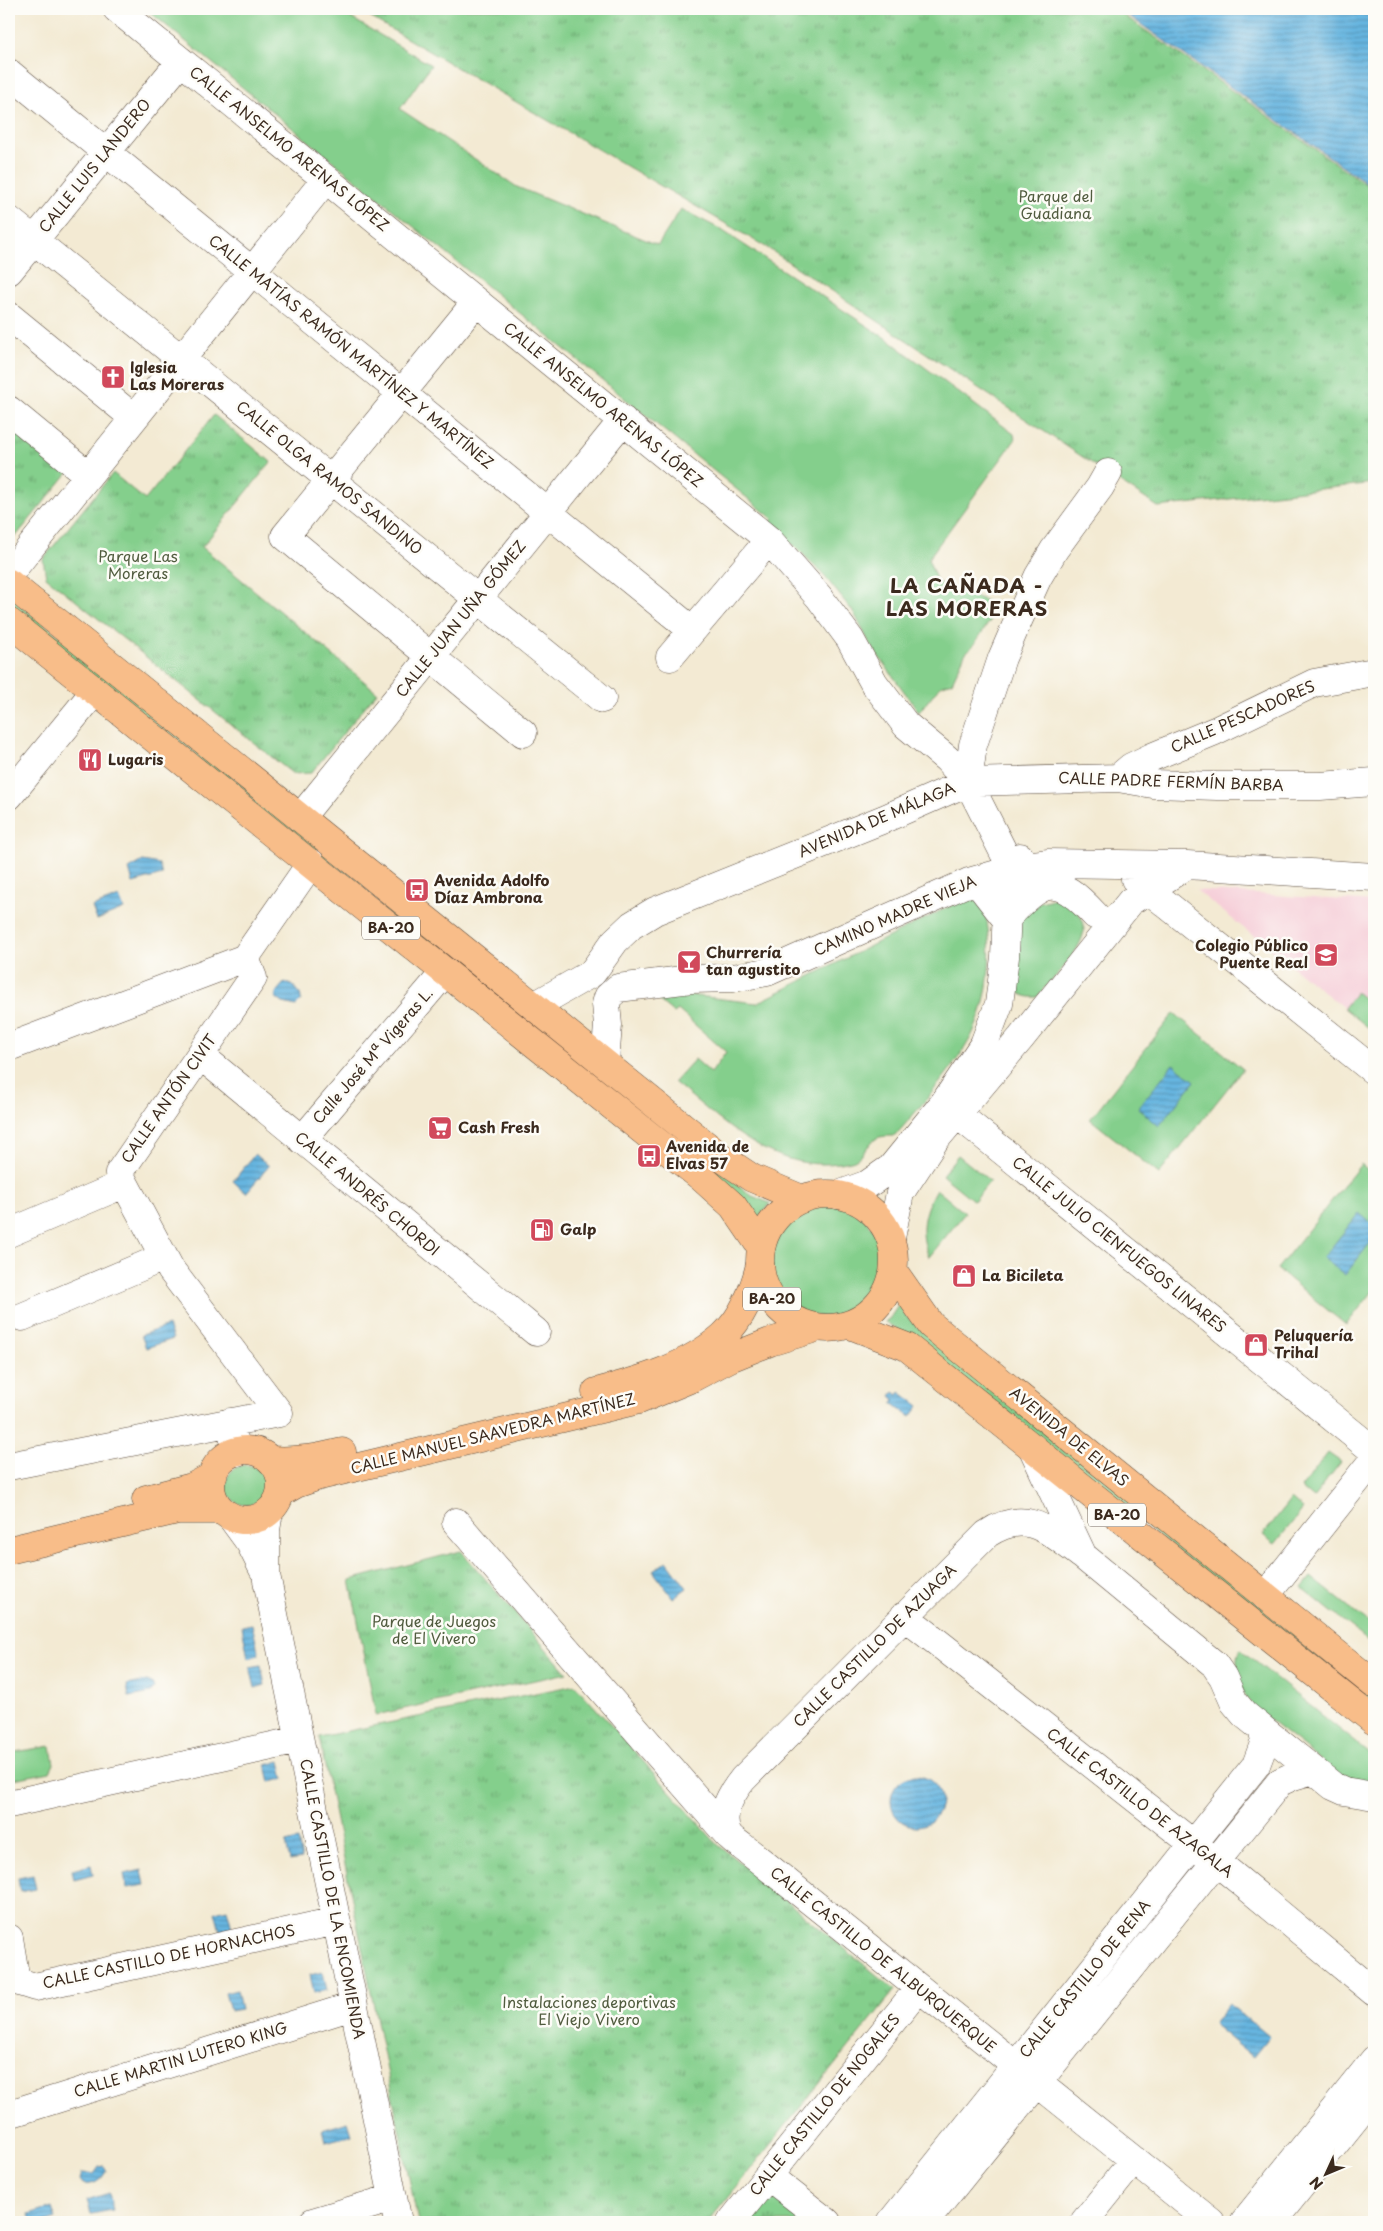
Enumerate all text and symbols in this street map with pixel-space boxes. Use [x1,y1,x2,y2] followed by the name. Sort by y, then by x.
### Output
[185,60,395,236] street label: CALLE ANSELMO ARENAS LÓPEZ
[32,93,155,237] street label: CALLE LUIS LANDERO
[1019,184,1093,224] park label: Parque del Guadiana
[204,228,500,473] street label: CALLE MATÍAS RAMÓN MARTÍNEZ Y MARTÍNEZ
[499,316,709,492] street label: CALLE ANSELMO ARENAS LÓPEZ
[130,355,224,395] place label: Iglesia Las Moreras
[100,364,126,390] church icon: Iglesia Las Moreras
[232,394,428,559] street label: CALLE OLGA RAMOS SANDINO
[389,535,531,702] street label: CALLE JUAN UÑA GÓMEZ
[98,544,178,584] park label: Parque Las Moreras
[886,570,1048,623] district label: LA CAÑADA - LAS MORERAS
[1166,673,1318,758] street label: CALLE PESCADORES
[77,747,103,773] restaurant icon: Lugaris
[108,747,164,770] place label: Lugaris
[1058,765,1284,796] street label: CALLE PADRE FERMÍN BARBA
[794,775,959,862] street label: AVENIDA DE MÁLAGA
[433,868,550,908] place label: Avenida Adolfo Díaz Ambrona
[809,868,979,961] street label: CAMINO MADRE VIEJA
[404,877,430,903] bus stop icon: Avenida Adolfo Díaz Ambrona
[362,916,420,940] road number: BA-20
[1195,933,1308,973] place label: Colegio Público Puente Real
[706,940,800,980] place label: Churrería tan agustito
[1313,942,1339,968] school or university icon: Colegio Público Puente Real
[676,949,702,975] bar icon: Churrería tan agustito
[306,982,438,1128] street label: Calle José Mª Vigeras L.
[114,1028,222,1167] street label: CALLE ANTÓN CIVIT
[427,1115,453,1141] supermarket icon: Cash Fresh
[458,1115,540,1138] place label: Cash Fresh
[291,1125,445,1260] street label: CALLE ANDRÉS CHORDI
[665,1134,749,1174] place label: Avenida de Elvas 57
[636,1143,662,1169] bus stop icon: Avenida de Elvas 57
[1008,1150,1232,1338] street label: CALLE JULIO CIENFUEGOS LINARES
[529,1217,555,1243] fuel station icon: Galp
[560,1217,596,1240] place label: Galp
[951,1263,977,1289] shop icon: La Bicileta
[982,1263,1064,1286] place label: La Bicileta
[743,1288,801,1310] road number: BA-20
[1274,1323,1354,1363] place label: Peluquería Trihal
[1243,1332,1269,1358] shop icon: Peluquería Trihal
[1005,1380,1135,1491] street label: AVENIDA DE ELVAS
[348,1386,637,1479] street label: CALLE MANUEL SAAVEDRA MARTÍNEZ
[1088,1504,1146,1526] road number: BA-20
[787,1558,961,1732] street label: CALLE CASTILLO DE AZUAGA
[372,1609,496,1649] park label: Parque de Juegos de El Vivero
[1043,1721,1239,1882] street label: CALLE CASTILLO DE AZAGALA
[295,1757,372,2041] street label: CALLE CASTILLO DE LA ENCOMIENDA
[766,1860,1002,2057] street label: CALLE CASTILLO DE ALBURQUERQUE
[1013,1894,1155,2062] street label: CALLE CASTILLO DE RENA
[40,1918,297,1994] street label: CALLE CASTILLO DE HORNACHOS
[502,1990,676,2030] park label: Instalaciones deportivas El Viejo Vivero
[743,2008,905,2200] street label: CALLE CASTILLO DE NOGALES
[71,2015,291,2102] street label: CALLE MARTIN LUTERO KING
[1300,2148,1350,2198] north arrow
[1305,2172,1328,2195] text: N

